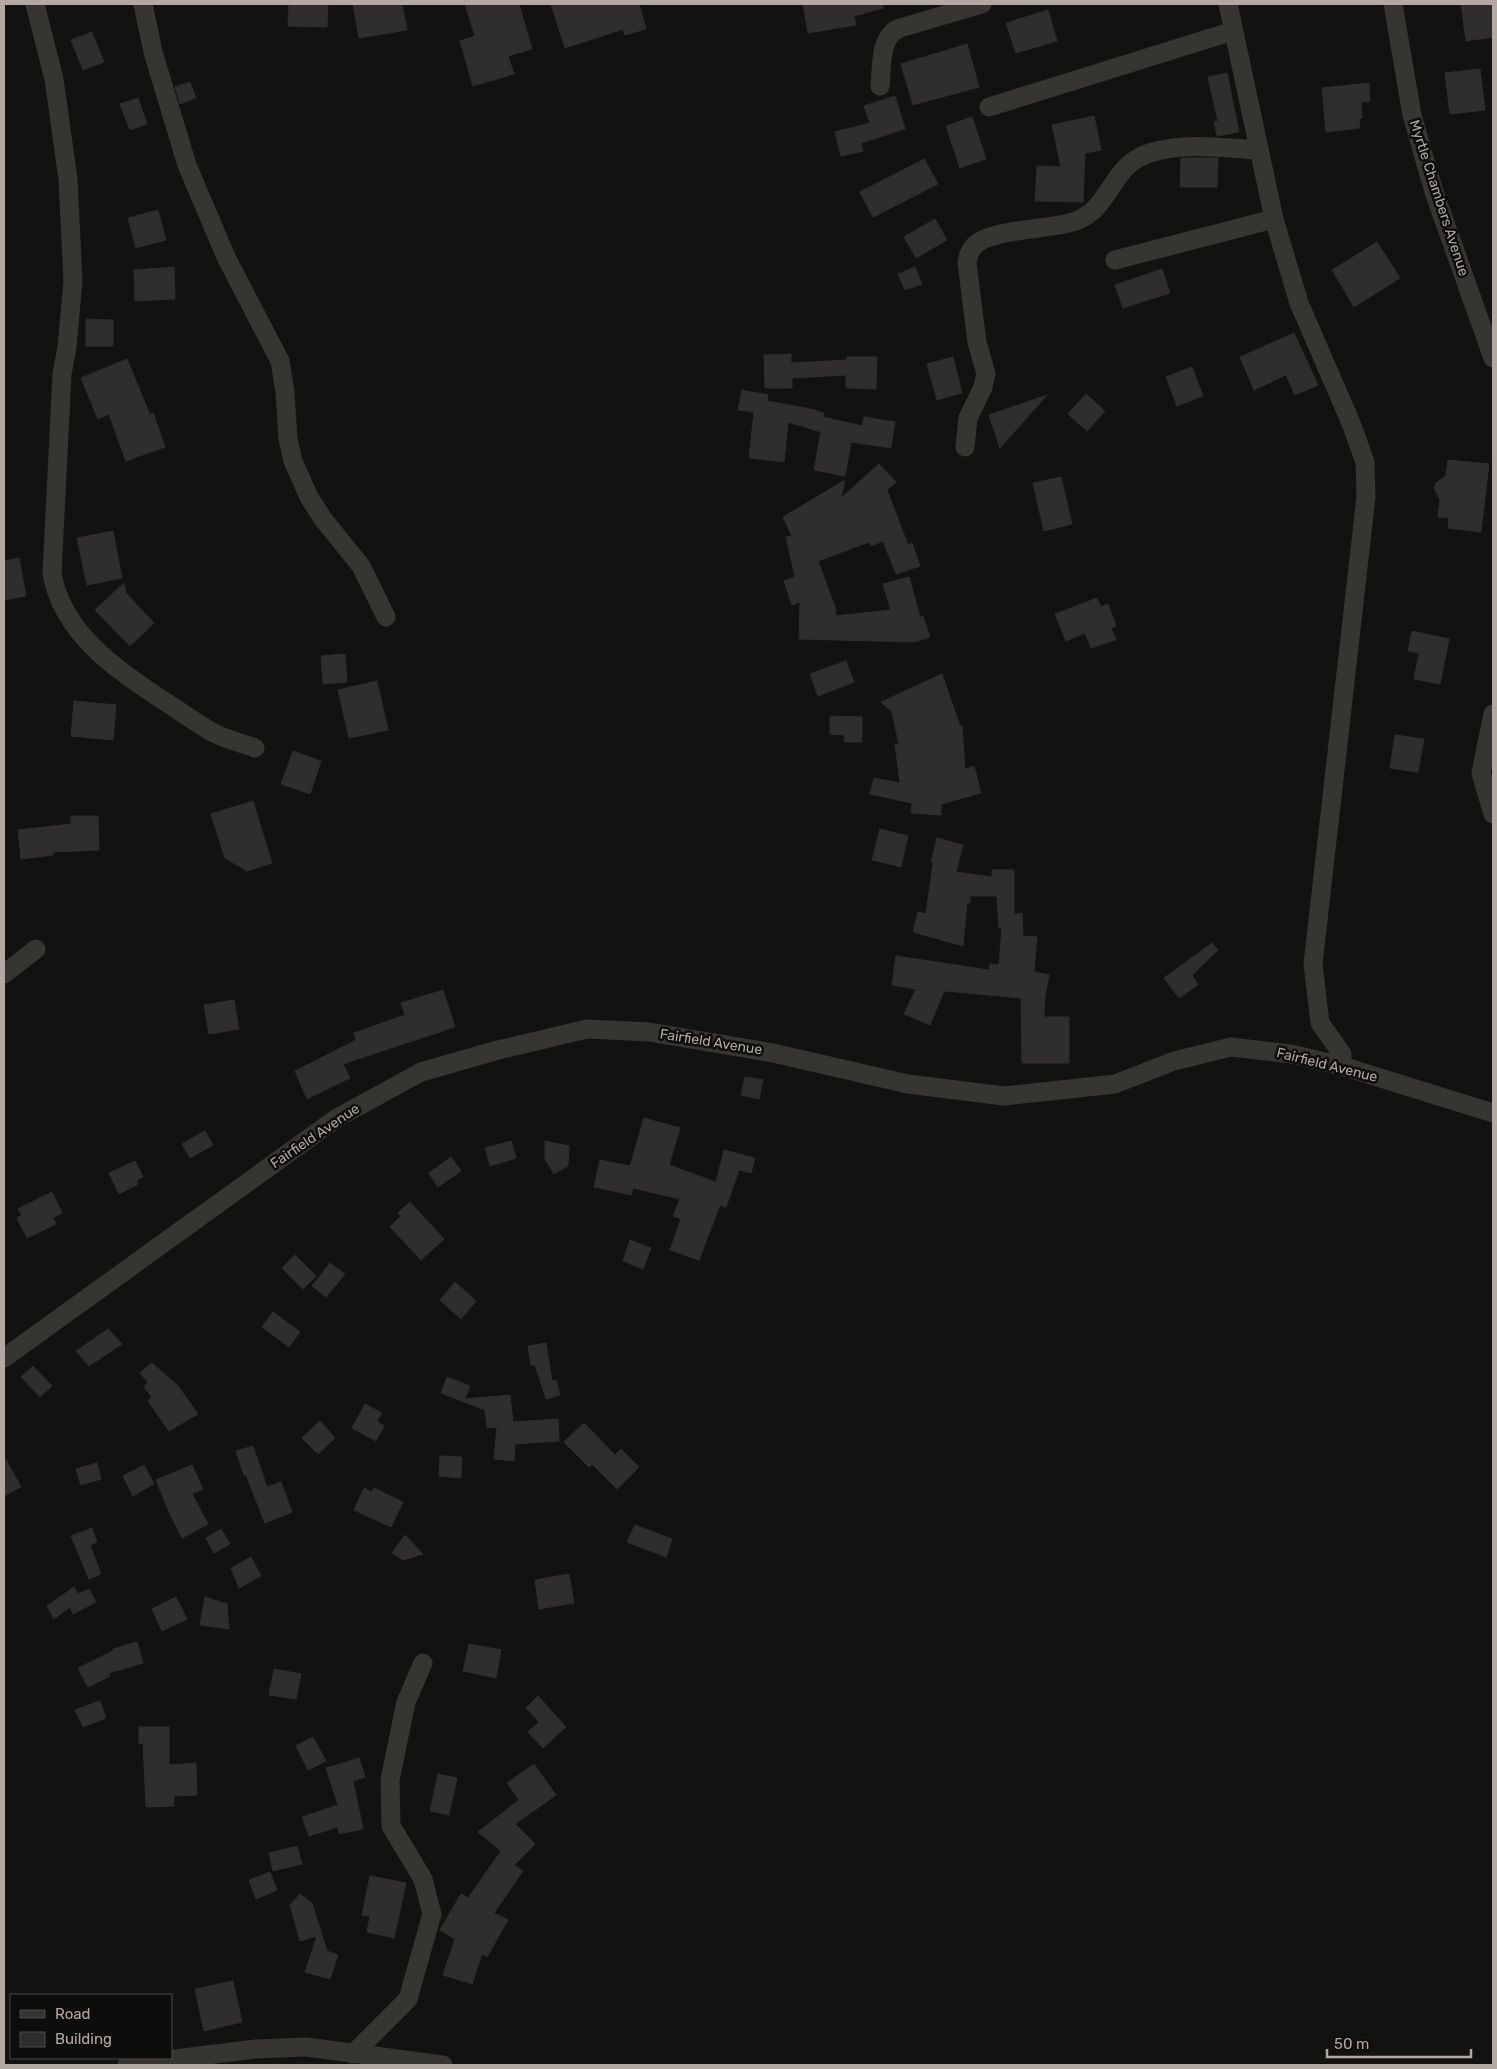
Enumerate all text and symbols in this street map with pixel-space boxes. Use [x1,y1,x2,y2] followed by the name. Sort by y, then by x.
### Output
[1406,118,1472,278] street label: Myrtle Chambers Avenue
[659,1026,764,1059] street label: Fairfield Avenue
[1275,1044,1379,1086] street label: Fairfield Avenue
[267,1100,363,1172] street label: Fairfield Avenue
[10,1994,172,2059] legend
[55,2005,91,2023] text: Road
[1327,2026,1471,2058] scale bar
[55,2030,112,2048] text: Building
[1334,2035,1369,2053] text: 50 m

